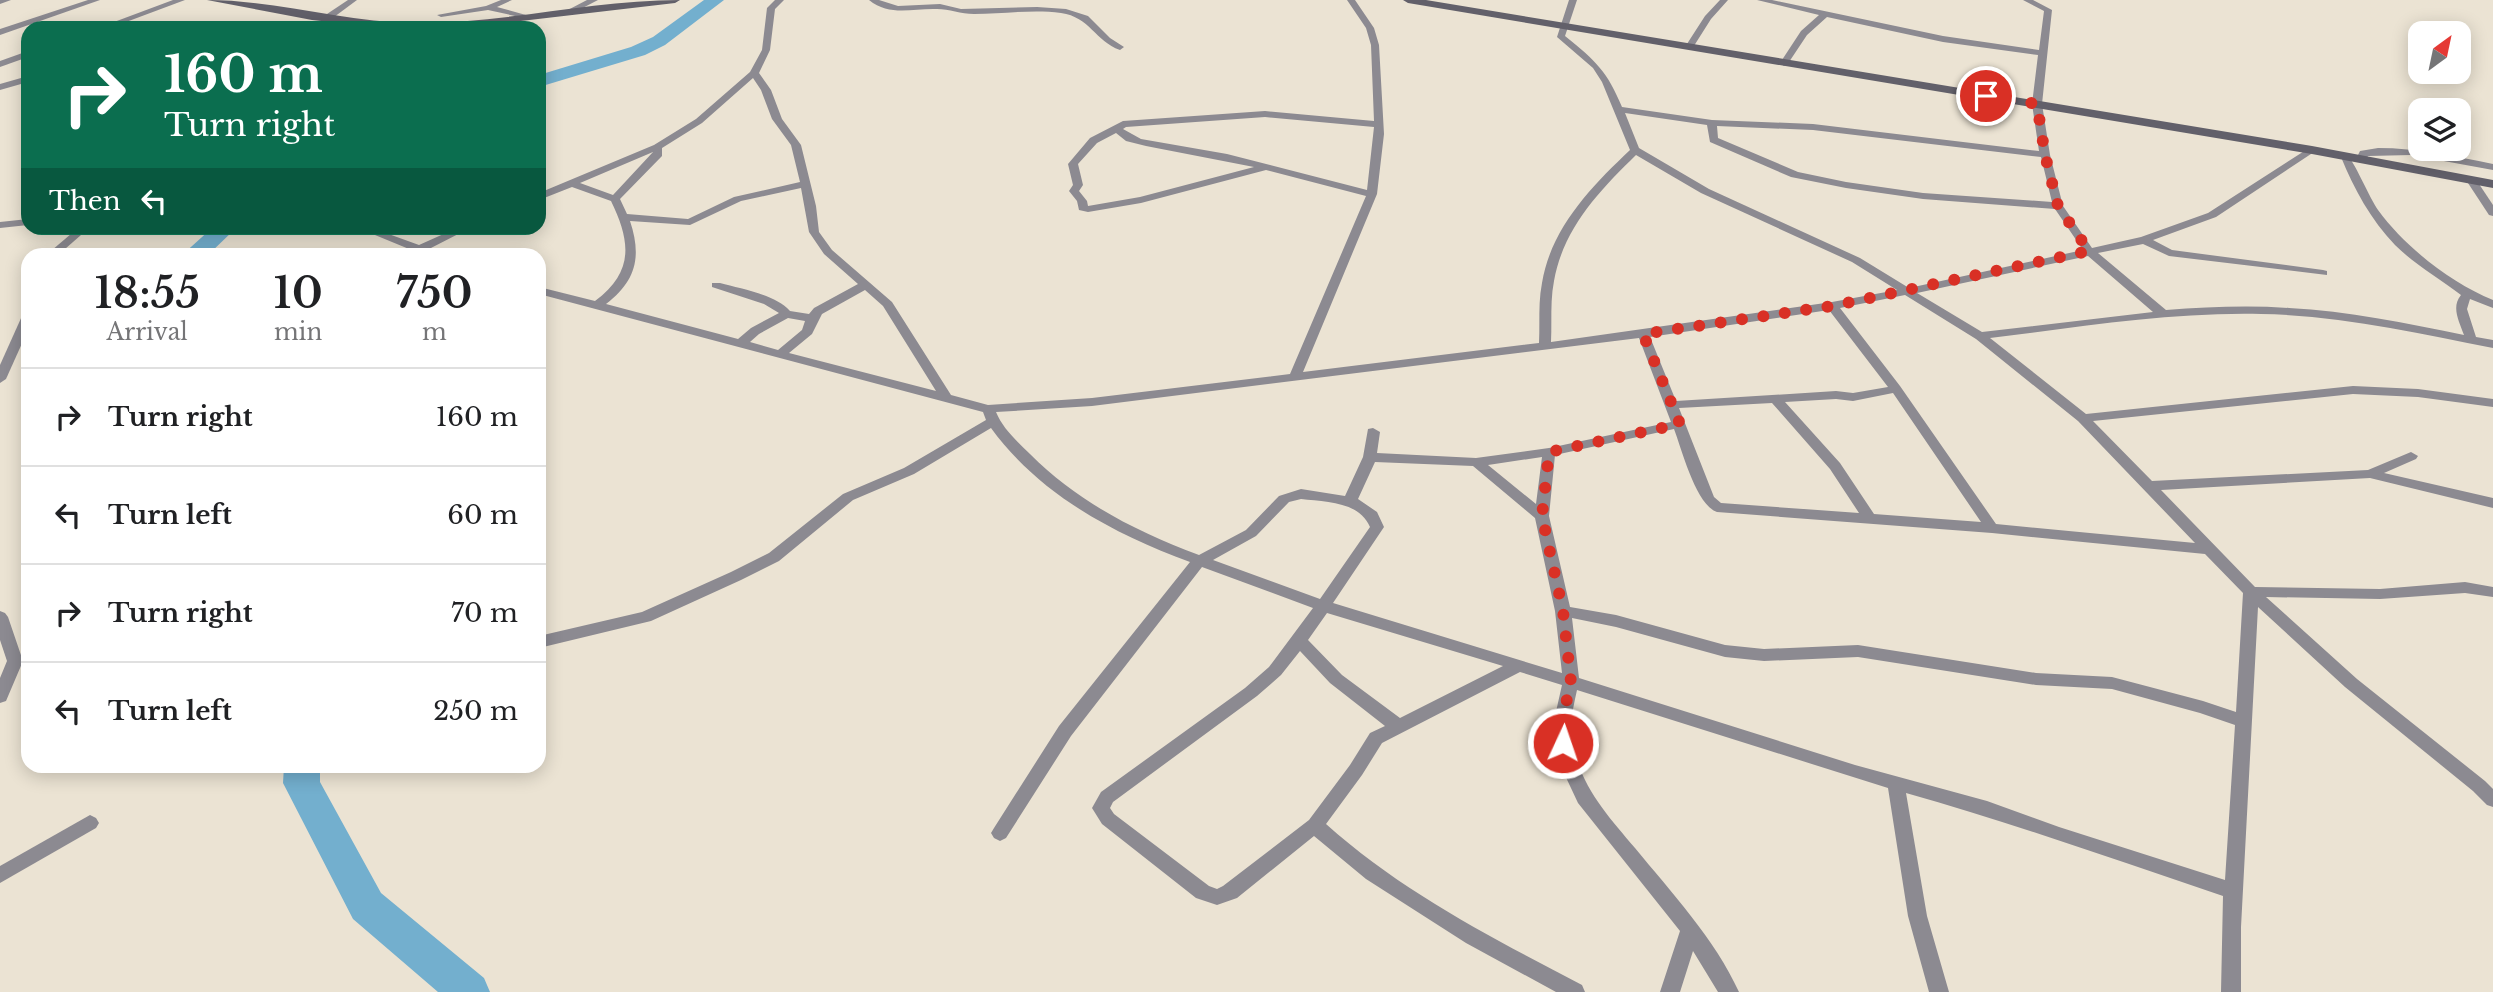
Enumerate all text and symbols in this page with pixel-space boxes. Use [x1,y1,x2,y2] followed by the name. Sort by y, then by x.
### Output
[2408,21,2471,84] north arrow
[2408,21,2471,161] map controls
[164,44,323,105] text: 160 m
[49,49,140,140] icon: right
[1956,66,2016,126] pin
[1967,77,2005,115] icon: arrive
[2408,98,2471,161] button: layers
[164,105,335,145] text: Turn right
[135,182,173,220] icon: left
[49,185,121,217] text: Then
[94,267,200,319] text: 18:55
[273,267,323,319] text: 10
[396,267,473,319] text: 750
[106,318,188,346] text: Arrival
[274,318,322,346] text: min
[422,318,447,346] text: m
[49,398,87,436] icon: right
[108,401,253,433] text: Turn right
[436,401,518,433] text: 160 m
[49,496,87,534] icon: left
[108,499,232,531] text: Turn left
[447,499,518,531] text: 60 m
[49,594,87,632] icon: right
[108,597,253,629] text: Turn right
[451,597,518,629] text: 70 m
[49,692,87,730] icon: left
[108,695,232,727] text: Turn left
[433,695,518,727] text: 250 m
[1526,706,1600,780] position arrow

